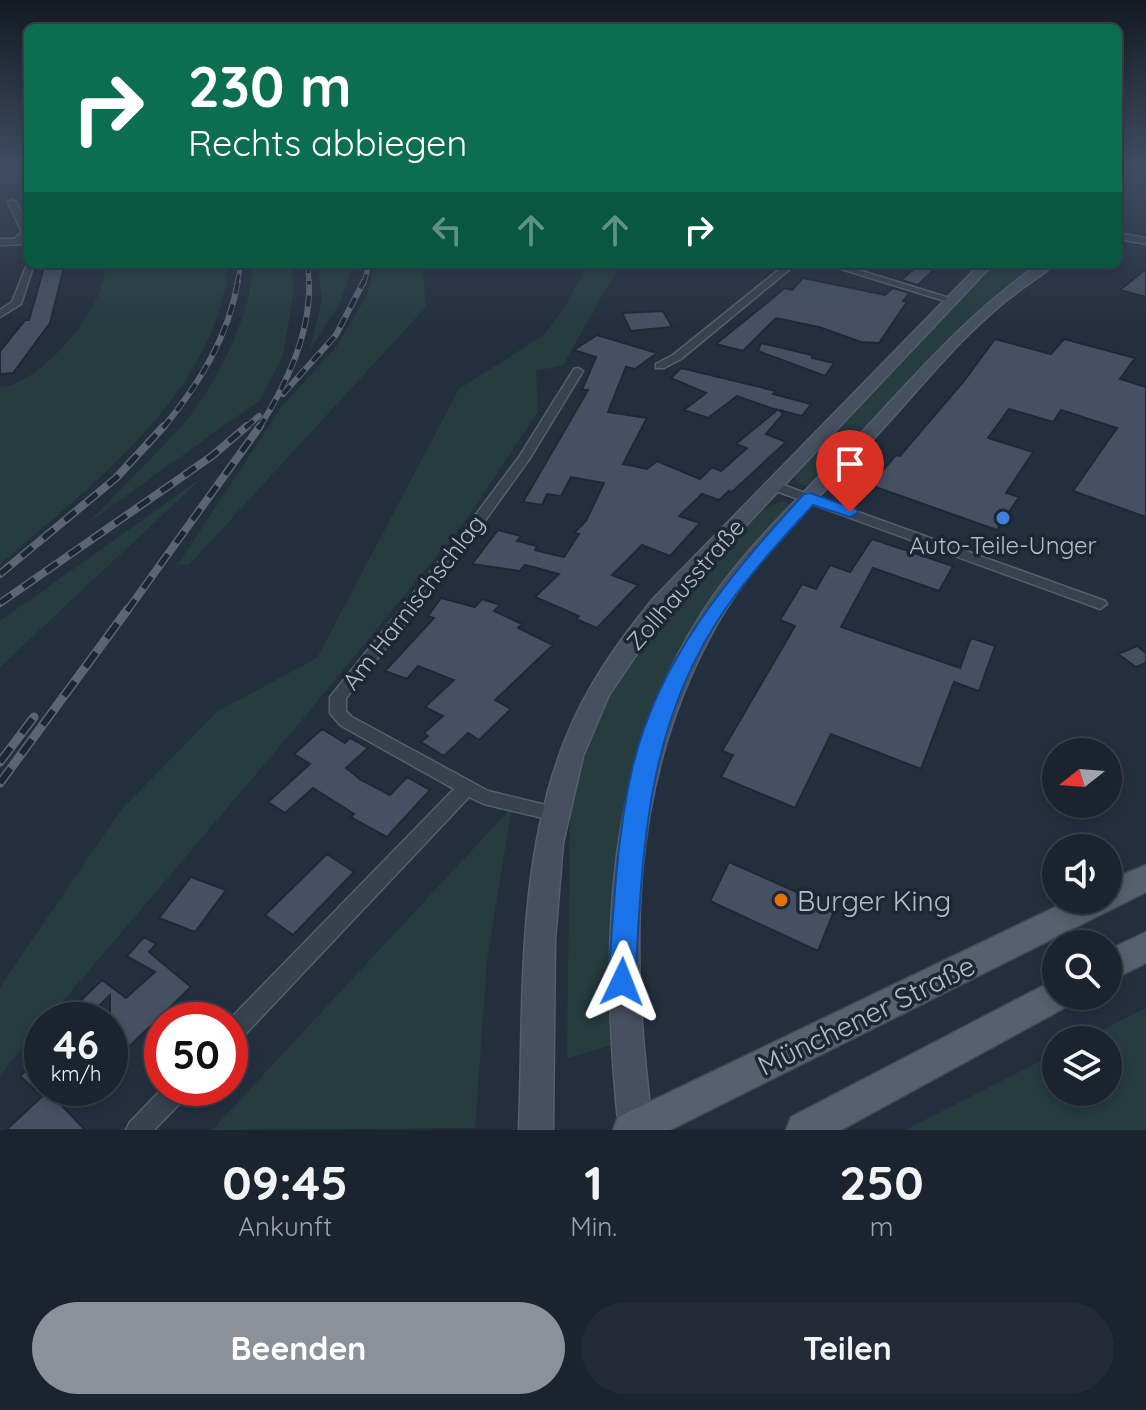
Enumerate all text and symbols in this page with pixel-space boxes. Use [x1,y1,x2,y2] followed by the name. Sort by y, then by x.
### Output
[188,51,352,121] text: 230 m
[56,56,160,160] icon: right
[188,120,467,165] text: Rechts abbiegen
[425,208,469,252] icon: left
[509,208,553,252] icon: ahead
[593,208,637,252] icon: ahead
[677,208,721,252] icon: right
[816,430,884,512] pin
[828,442,872,486] icon: arrive
[335,509,491,695] street label: Am Harnischschlag
[994,509,1012,527] marker: Auto-Teile-Unger
[620,512,750,656] street label: Zollhausstraße
[909,530,1097,560] place label: Auto-Teile-Unger
[1042,738,1122,818] north arrow
[1042,738,1122,1106] map controls
[1042,834,1122,914] button: sound
[797,883,951,918] place label: Burger King
[772,891,790,909] marker: Burger King
[1042,930,1122,1010] button: search
[580,940,664,1024] position arrow
[752,947,980,1083] street label: Münchener Straße
[144,1002,248,1106] speed limit sign: 50
[53,1019,99,1069] text: 46
[1042,1026,1122,1106] button: layers
[51,1061,101,1086] text: km/h
[222,1152,348,1212] text: 09:45
[584,1152,603,1212] text: 1
[839,1152,924,1212] text: 250
[238,1210,332,1243] text: Ankunft
[570,1210,617,1243] text: Min.
[870,1210,893,1243] text: m
[32,1302,565,1394] button: Beenden
[581,1302,1114,1394] button: Teilen

